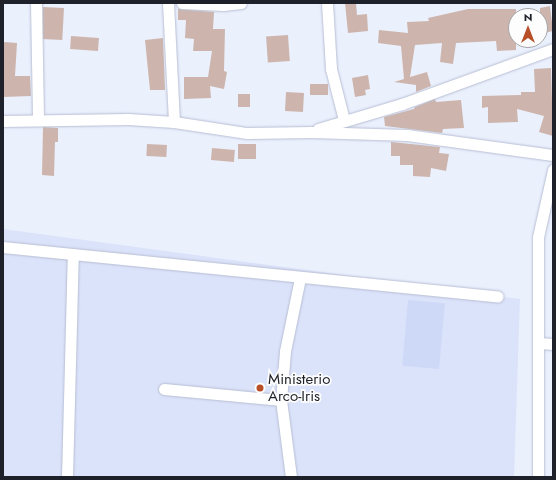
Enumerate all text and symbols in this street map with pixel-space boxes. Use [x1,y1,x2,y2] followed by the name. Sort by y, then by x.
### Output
[508,8,548,48] north arrow
[524,9,532,25] text: N
[268,370,330,405] place label: Ministerio Arco-Iris
[255,383,265,393] marker: Ministerio Arco-Iris

